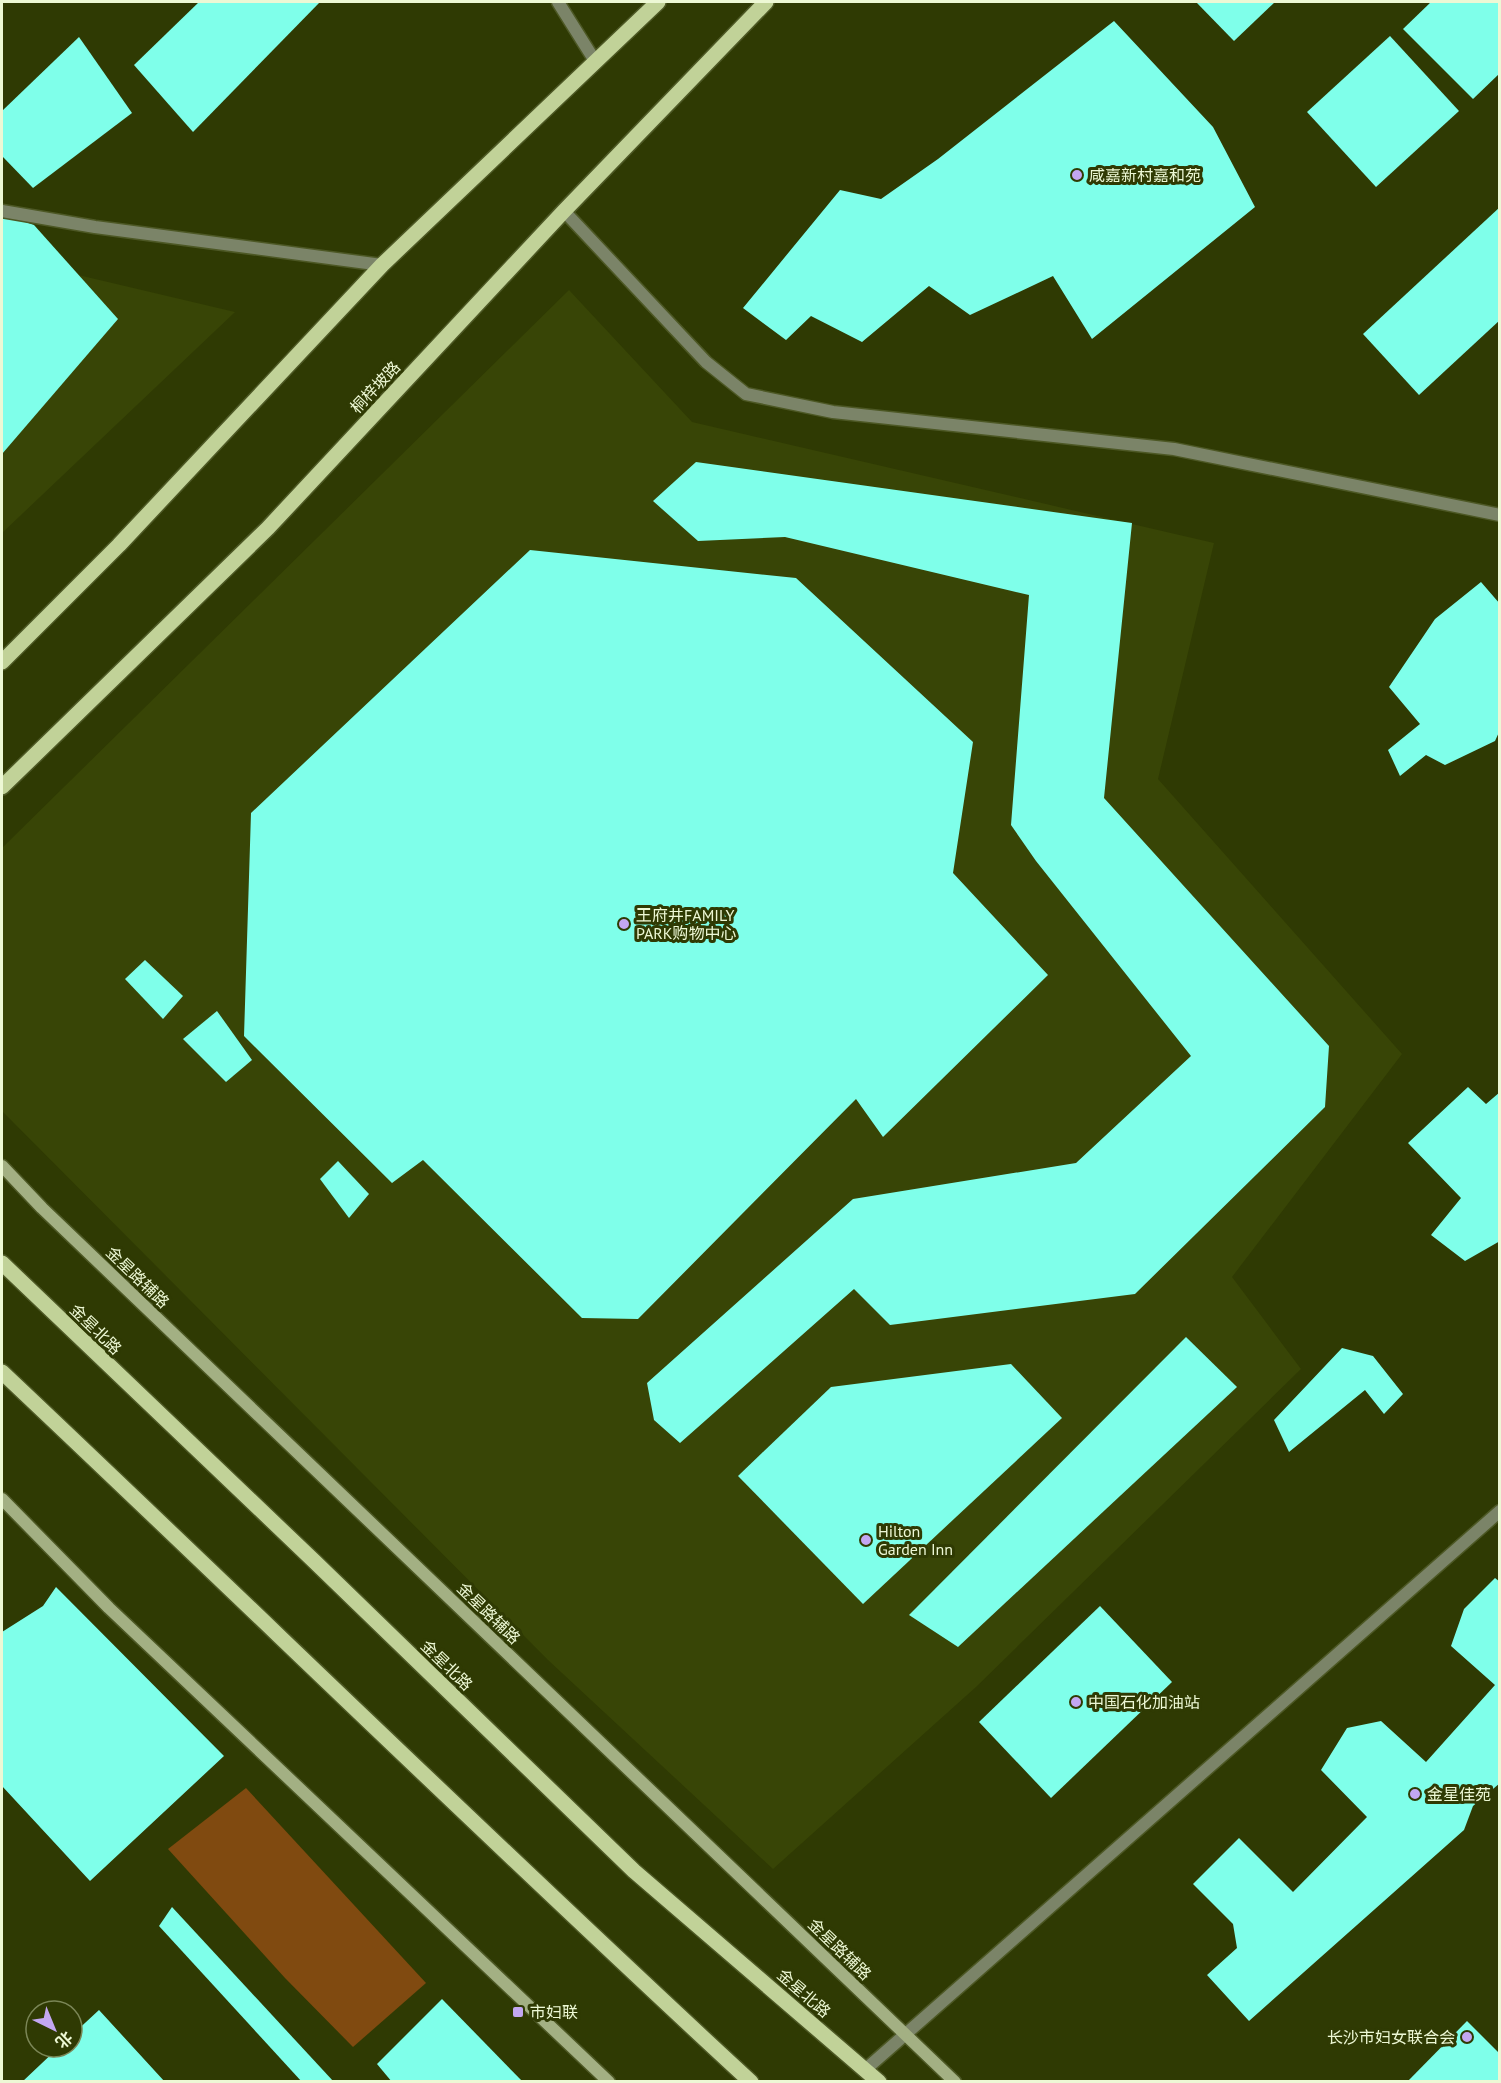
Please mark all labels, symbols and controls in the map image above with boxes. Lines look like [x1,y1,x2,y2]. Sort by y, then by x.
place label: 咸嘉新村嘉和苑 [1089,165,1201,185]
marker: 咸嘉新村嘉和苑 [1070,168,1084,182]
street label: 桐梓坡路 [346,357,404,417]
place label: 王府井FAMILY PARK购物中心 [636,905,737,943]
marker: 王府井FAMILY PARK购物中心 [617,917,631,931]
street label: 金星路辅路 [102,1242,174,1312]
street label: 金星北路 [66,1300,126,1358]
place label: Hilton Garden Inn [878,1521,953,1559]
marker: Hilton Garden Inn [859,1533,873,1547]
street label: 金星路辅路 [453,1578,525,1648]
street label: 金星北路 [417,1636,477,1694]
place label: 中国石化加油站 [1088,1692,1200,1712]
marker: 中国石化加油站 [1069,1695,1083,1709]
place label: 金星佳苑 [1427,1784,1491,1804]
marker: 金星佳苑 [1408,1787,1422,1801]
street label: 金星路辅路 [804,1914,876,1984]
street label: 金星北路 [773,1964,835,2022]
north arrow [24,1999,84,2059]
place label: 市妇联 [530,2002,578,2022]
marker: 市妇联 [511,2005,525,2019]
text: 北 [52,2027,77,2053]
place label: 长沙市妇女联合会 [1327,2027,1455,2047]
marker: 长沙市妇女联合会 [1460,2030,1474,2044]

